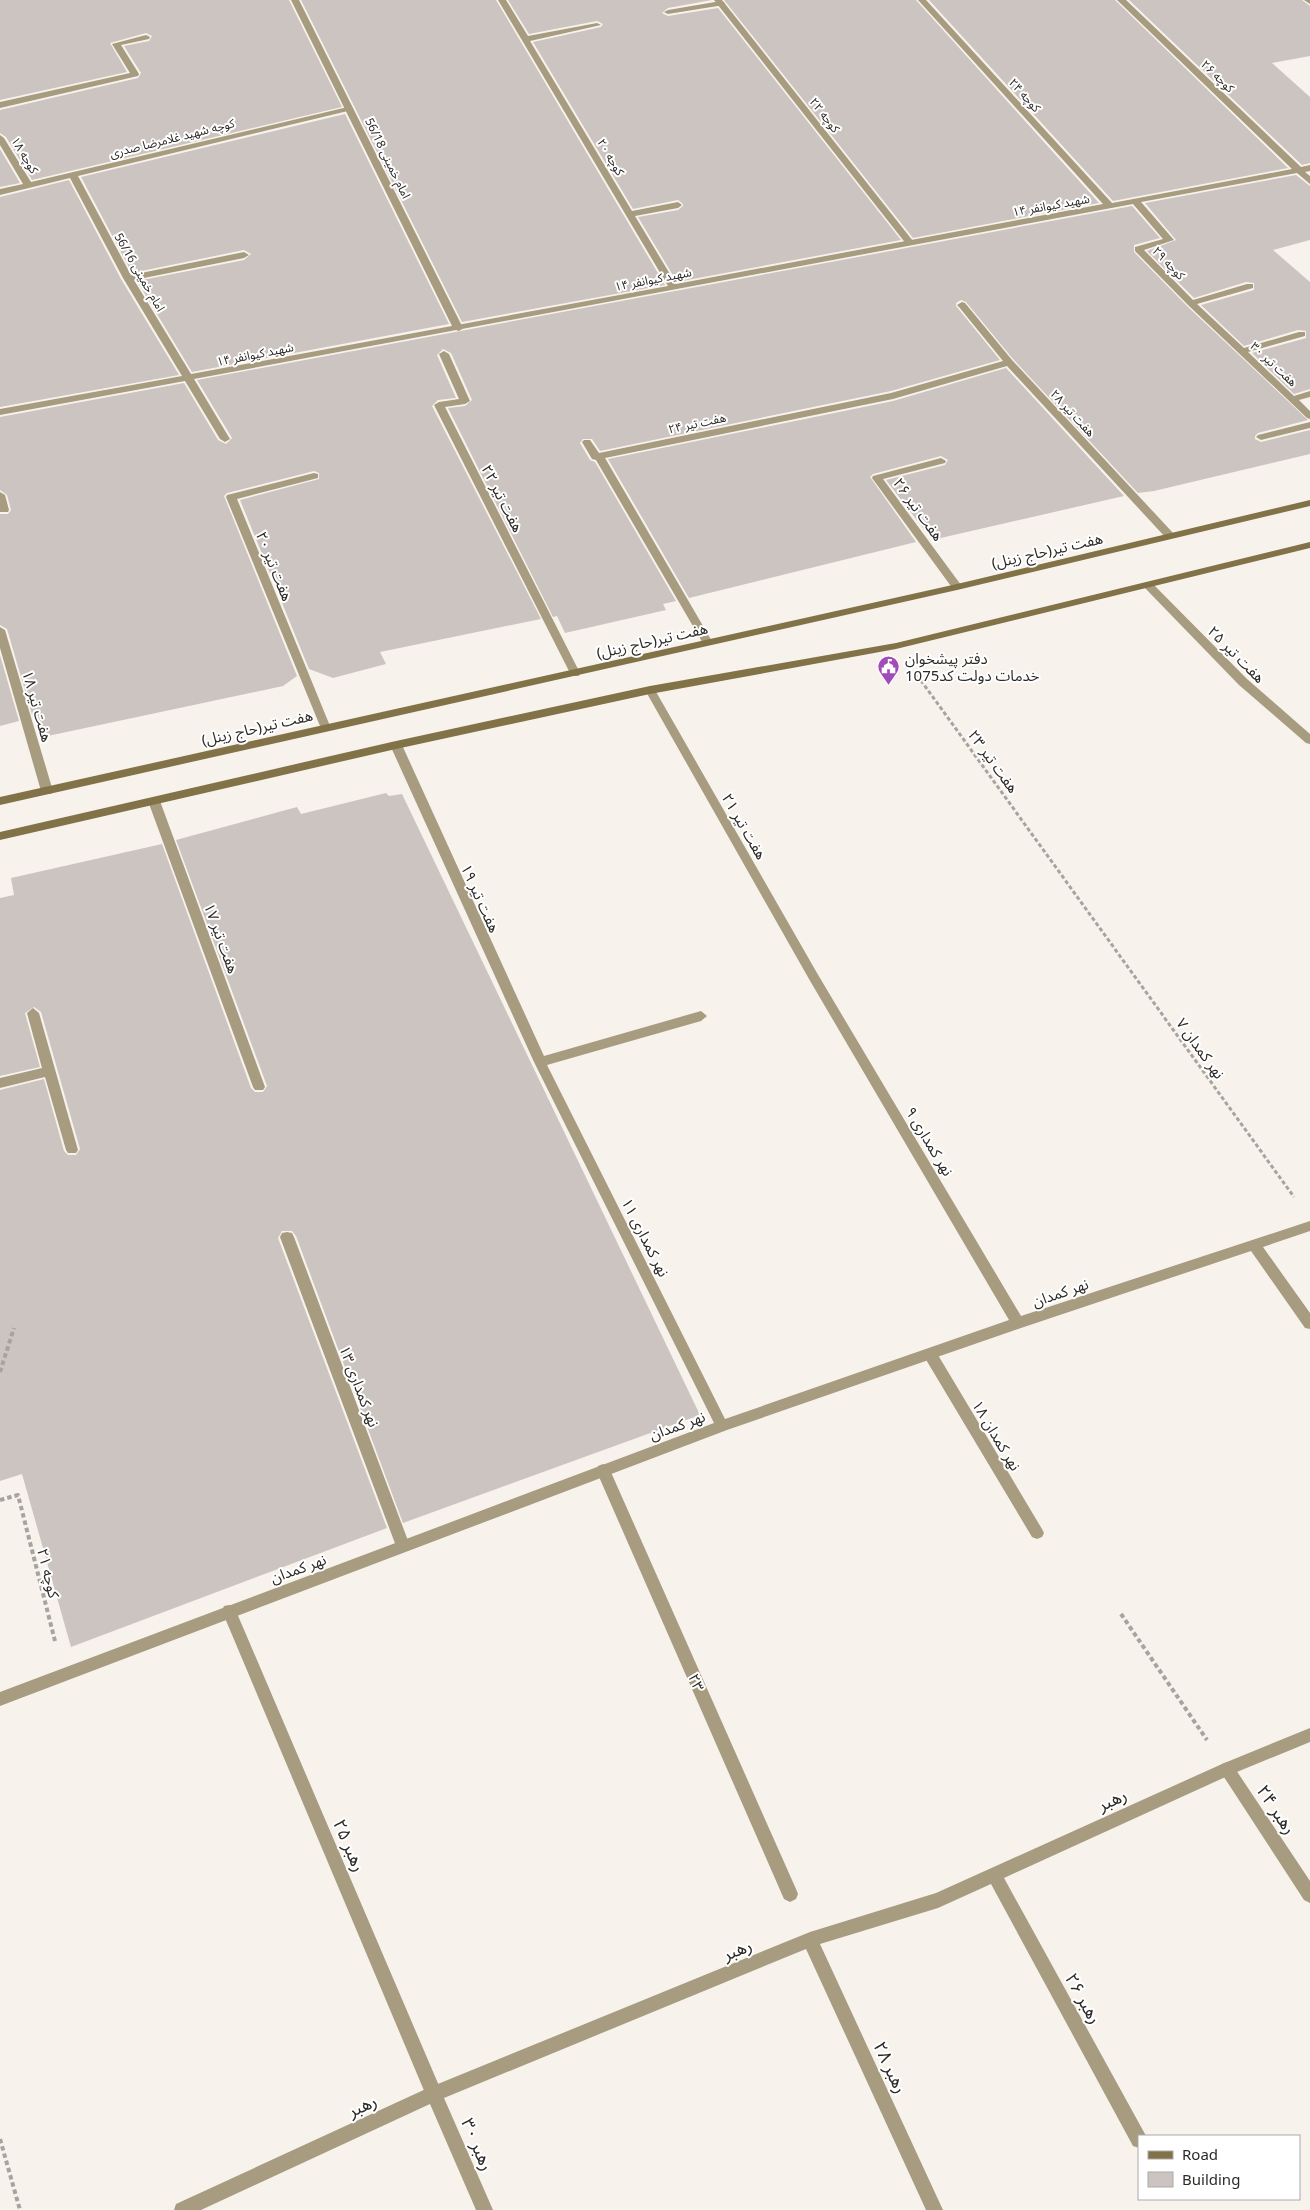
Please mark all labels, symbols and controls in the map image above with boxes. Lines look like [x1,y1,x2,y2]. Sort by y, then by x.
street label: کوچه ۲۶ [1198,56,1239,97]
street label: کوچه ۲۴ [1005,74,1046,116]
street label: کوچه ۲۲ [806,94,845,137]
street label: کوچه شهید غلامرضا صدری [108,114,237,162]
street label: امام خمینی 56/18 [360,115,415,202]
street label: کوچه ۱۸ [7,133,43,178]
street label: کوچه ۲۰ [593,135,629,180]
street label: شهید کیوانفر ۱۴ [1011,190,1091,220]
street label: امام خمینی 56/16 [110,230,169,315]
street label: کوچه ۲۹ [1149,243,1190,284]
street label: شهید کیوانفر ۱۴ [613,263,693,295]
street label: شهید کیوانفر ۱۴ [215,338,295,370]
street label: هفت تیر ۳۰ [1247,338,1301,390]
street label: هفت تیر ۲۸ [1047,386,1099,440]
street label: هفت تیر ۲۴ [666,409,728,437]
street label: هفت تیر ۲۲ [477,461,529,535]
street label: هفت تیر ۲۶ [889,473,949,545]
street label: هفت تیر(حاج زینل) [989,527,1105,575]
street label: هفت تیر ۲۰ [252,528,298,604]
street label: هفت تیر(حاج زینل) [594,617,710,665]
street label: هفت تیر ۲۵ [1204,621,1270,687]
place label: دفتر پیشخوان خدمات دولت کد1075 [905,648,1040,685]
public building icon: دفتر پیشخوان خدمات دولت کد1075 [877,655,901,686]
street label: هفت تیر ۱۸ [18,668,58,744]
street label: هفت تیر(حاج زینل) [199,704,315,752]
street label: هفت تیر ۲۳ [964,725,1024,797]
street label: هفت تیر ۲۱ [718,789,772,863]
street label: هفت تیر ۱۹ [457,860,505,936]
street label: هفت تیر ۱۷ [200,900,244,976]
street label: نهر کمدان ۷ [1172,1014,1230,1082]
street label: نهر کمداری ۹ [902,1103,958,1179]
street label: نهر کمداری ۱۱ [618,1194,674,1280]
street label: نهر کمدان [1029,1273,1091,1311]
street label: نهر کمداری ۱۳ [335,1342,385,1430]
street label: نهر کمدان ۱۸ [968,1396,1026,1474]
street label: نهر کمدان [646,1406,708,1444]
street label: کوچه ۲۱ [32,1546,65,1601]
street label: نهر کمدان [267,1549,329,1587]
street label: ۲۳ [684,1670,710,1694]
street label: رهبر ۲۴ [1252,1780,1302,1838]
street label: رهبر [1093,1782,1130,1816]
street label: رهبر ۲۵ [328,1815,372,1875]
street label: رهبر [718,1932,755,1966]
street label: رهبر ۲۶ [1060,1968,1108,2028]
street label: رهبر ۲۸ [869,2037,913,2097]
street label: رهبر [343,2088,380,2123]
street label: رهبر ۳۰ [456,2114,500,2174]
legend [1138,2135,1300,2200]
text: Road [1182,2144,1218,2164]
text: Building [1182,2169,1240,2189]

